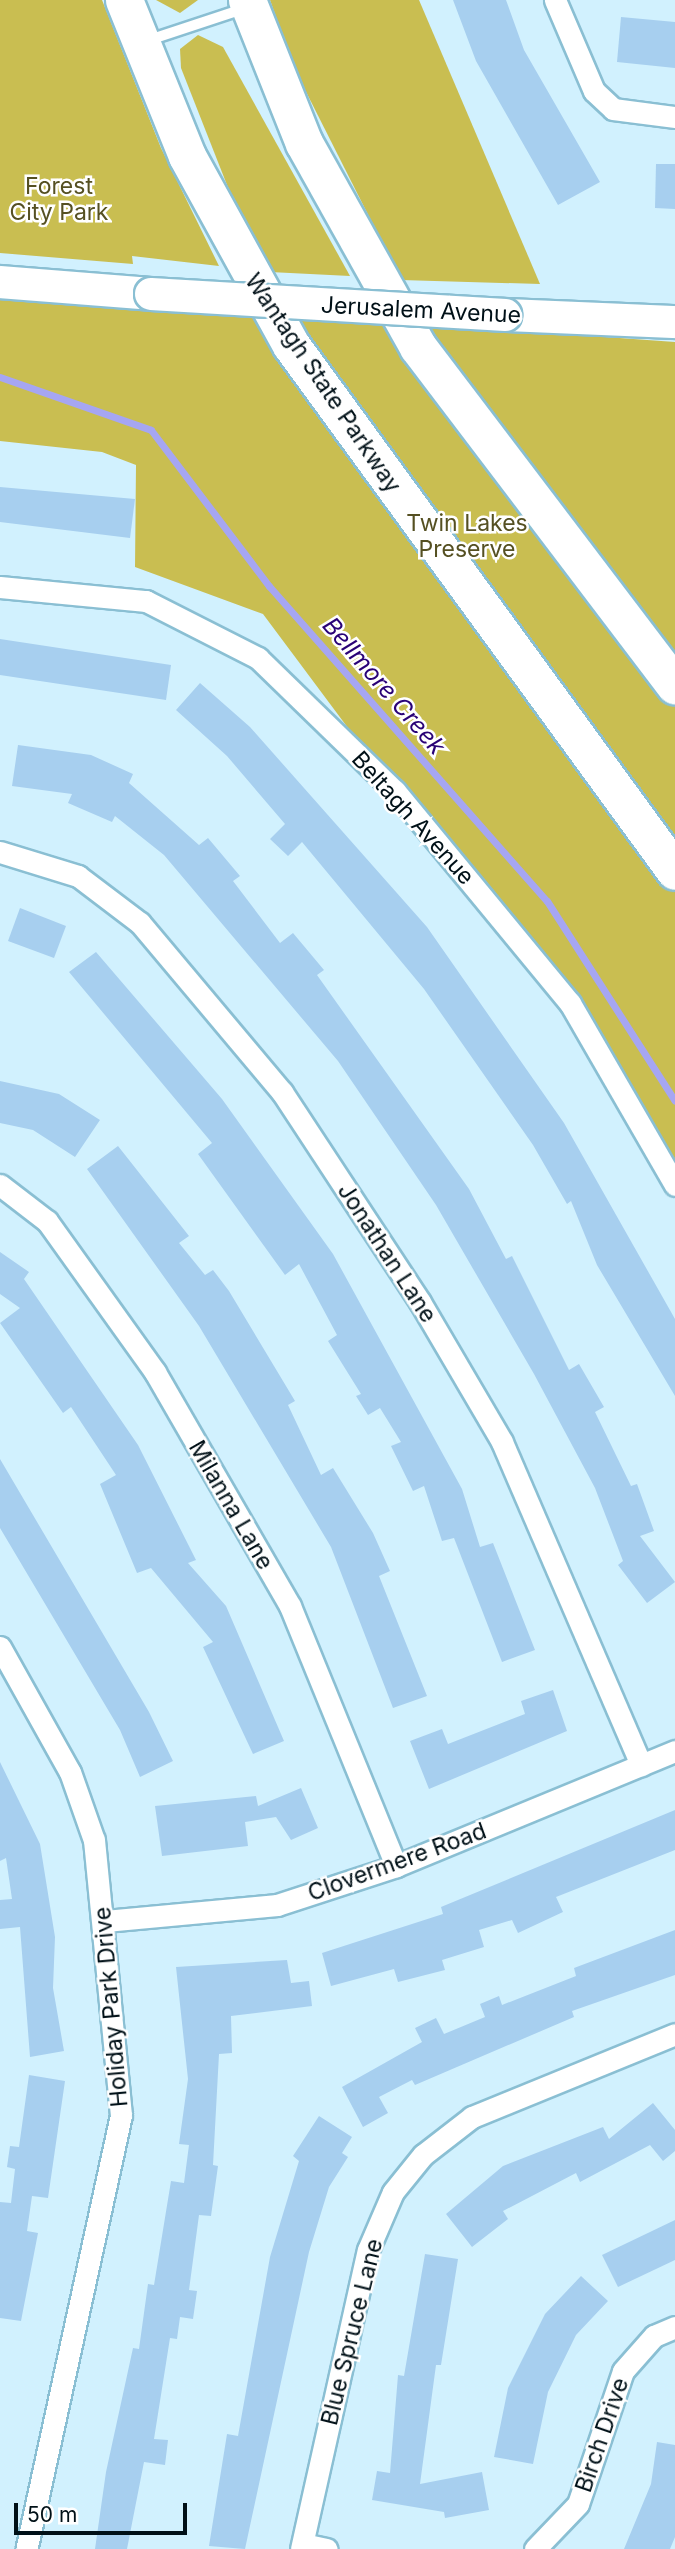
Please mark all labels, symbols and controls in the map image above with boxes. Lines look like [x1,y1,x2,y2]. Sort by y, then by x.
park label: Forest City Park [10,172,108,226]
street label: Wantagh State Parkway [239,268,407,498]
street label: Jerusalem Avenue [320,291,522,329]
park label: Twin Lakes Preserve [406,509,528,563]
water label: Bellmore Creek [316,611,452,761]
street label: Beltagh Avenue [346,746,480,890]
street label: Jonathan Lane [332,1178,442,1328]
street label: Milanna Lane [183,1436,279,1574]
street label: Clovermere Road [304,1817,490,1907]
street label: Holiday Park Drive [88,1906,134,2108]
street label: Blue Spruce Lane [315,2236,389,2428]
street label: Birch Drive [570,2374,634,2496]
scale bar [18,2490,191,2534]
text: 50 m [27,2502,77,2527]

